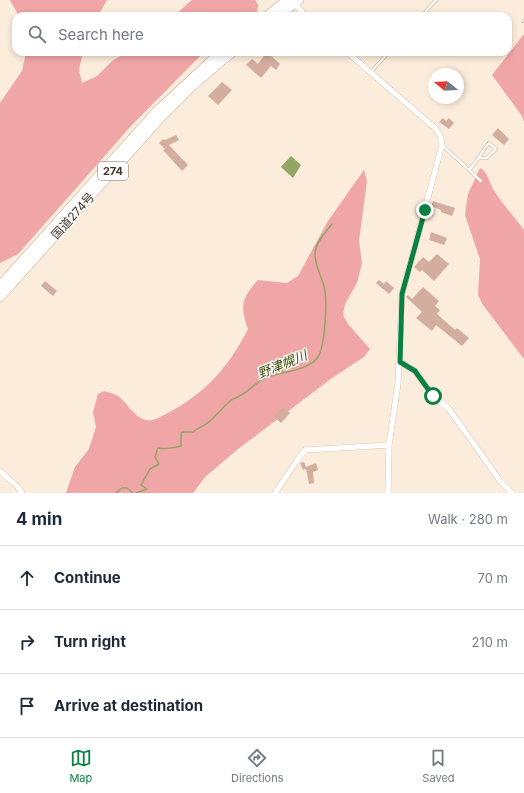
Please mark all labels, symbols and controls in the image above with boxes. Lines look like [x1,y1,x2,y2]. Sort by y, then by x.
search box [12,12,512,56]
icon: search [26,23,48,45]
text: Search here [58,25,144,44]
north arrow [428,68,464,104]
road number: 274 [98,162,128,180]
street label: 国道274号 [48,189,97,242]
route end [416,201,434,219]
water label: 野津幌川 [255,346,311,381]
route start [424,387,442,405]
text: 4 min [16,509,62,529]
text: Walk · 280 m [428,511,508,527]
icon: ahead [16,567,38,589]
text: Continue [54,568,121,587]
text: 70 m [478,570,508,586]
icon: right [16,631,38,653]
text: Turn right [54,632,126,651]
text: 210 m [472,634,508,650]
icon: arrive [16,695,38,717]
text: Arrive at destination [54,696,203,715]
tab: Map [69,747,92,785]
tab: Directions [231,747,284,785]
tab: Saved [422,747,455,785]

